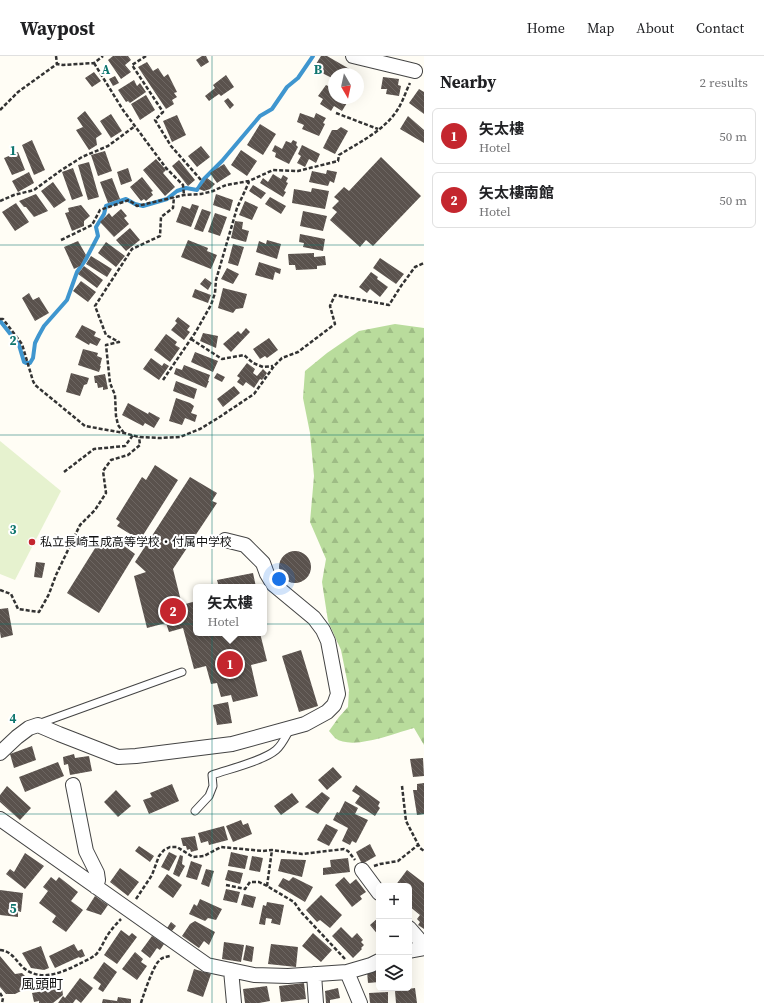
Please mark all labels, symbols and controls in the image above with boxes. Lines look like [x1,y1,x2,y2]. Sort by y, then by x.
text: Waypost [20,15,95,41]
text: Home [527,18,565,38]
text: Map [587,18,614,38]
text: About [636,18,674,38]
text: Contact [696,18,744,38]
text: A [102,61,111,78]
text: B [314,61,323,78]
north arrow [328,68,364,104]
text: Nearby [440,70,496,94]
text: 2 results [700,74,748,91]
text: 矢太樓 [479,118,524,139]
text: 1 [450,128,458,145]
text: 50 m [719,128,747,145]
text: Hotel [479,139,511,156]
text: 1 [9,142,17,159]
text: 矢太樓南館 [479,182,554,203]
text: 2 [450,192,458,209]
text: 50 m [719,192,747,209]
text: Hotel [479,203,511,220]
text: 2 [9,332,17,349]
text: 3 [9,521,17,538]
place label: 私立長崎玉成高等学校・付属中学校 [40,534,232,550]
marker: 私立長崎玉成高等学校・付属中学校 [27,537,37,547]
your location [269,569,289,589]
popup [193,584,267,636]
text: 矢太樓 [207,592,253,613]
pin: 2 [160,596,186,626]
text: Hotel [207,613,239,630]
pin: 1 [217,649,243,679]
text: 4 [9,710,17,727]
map controls [376,883,412,991]
button: + [376,883,412,919]
text: 5 [9,900,17,917]
button: − [376,919,412,955]
button: layers [376,955,412,991]
district label: 風頭町 [21,974,63,994]

